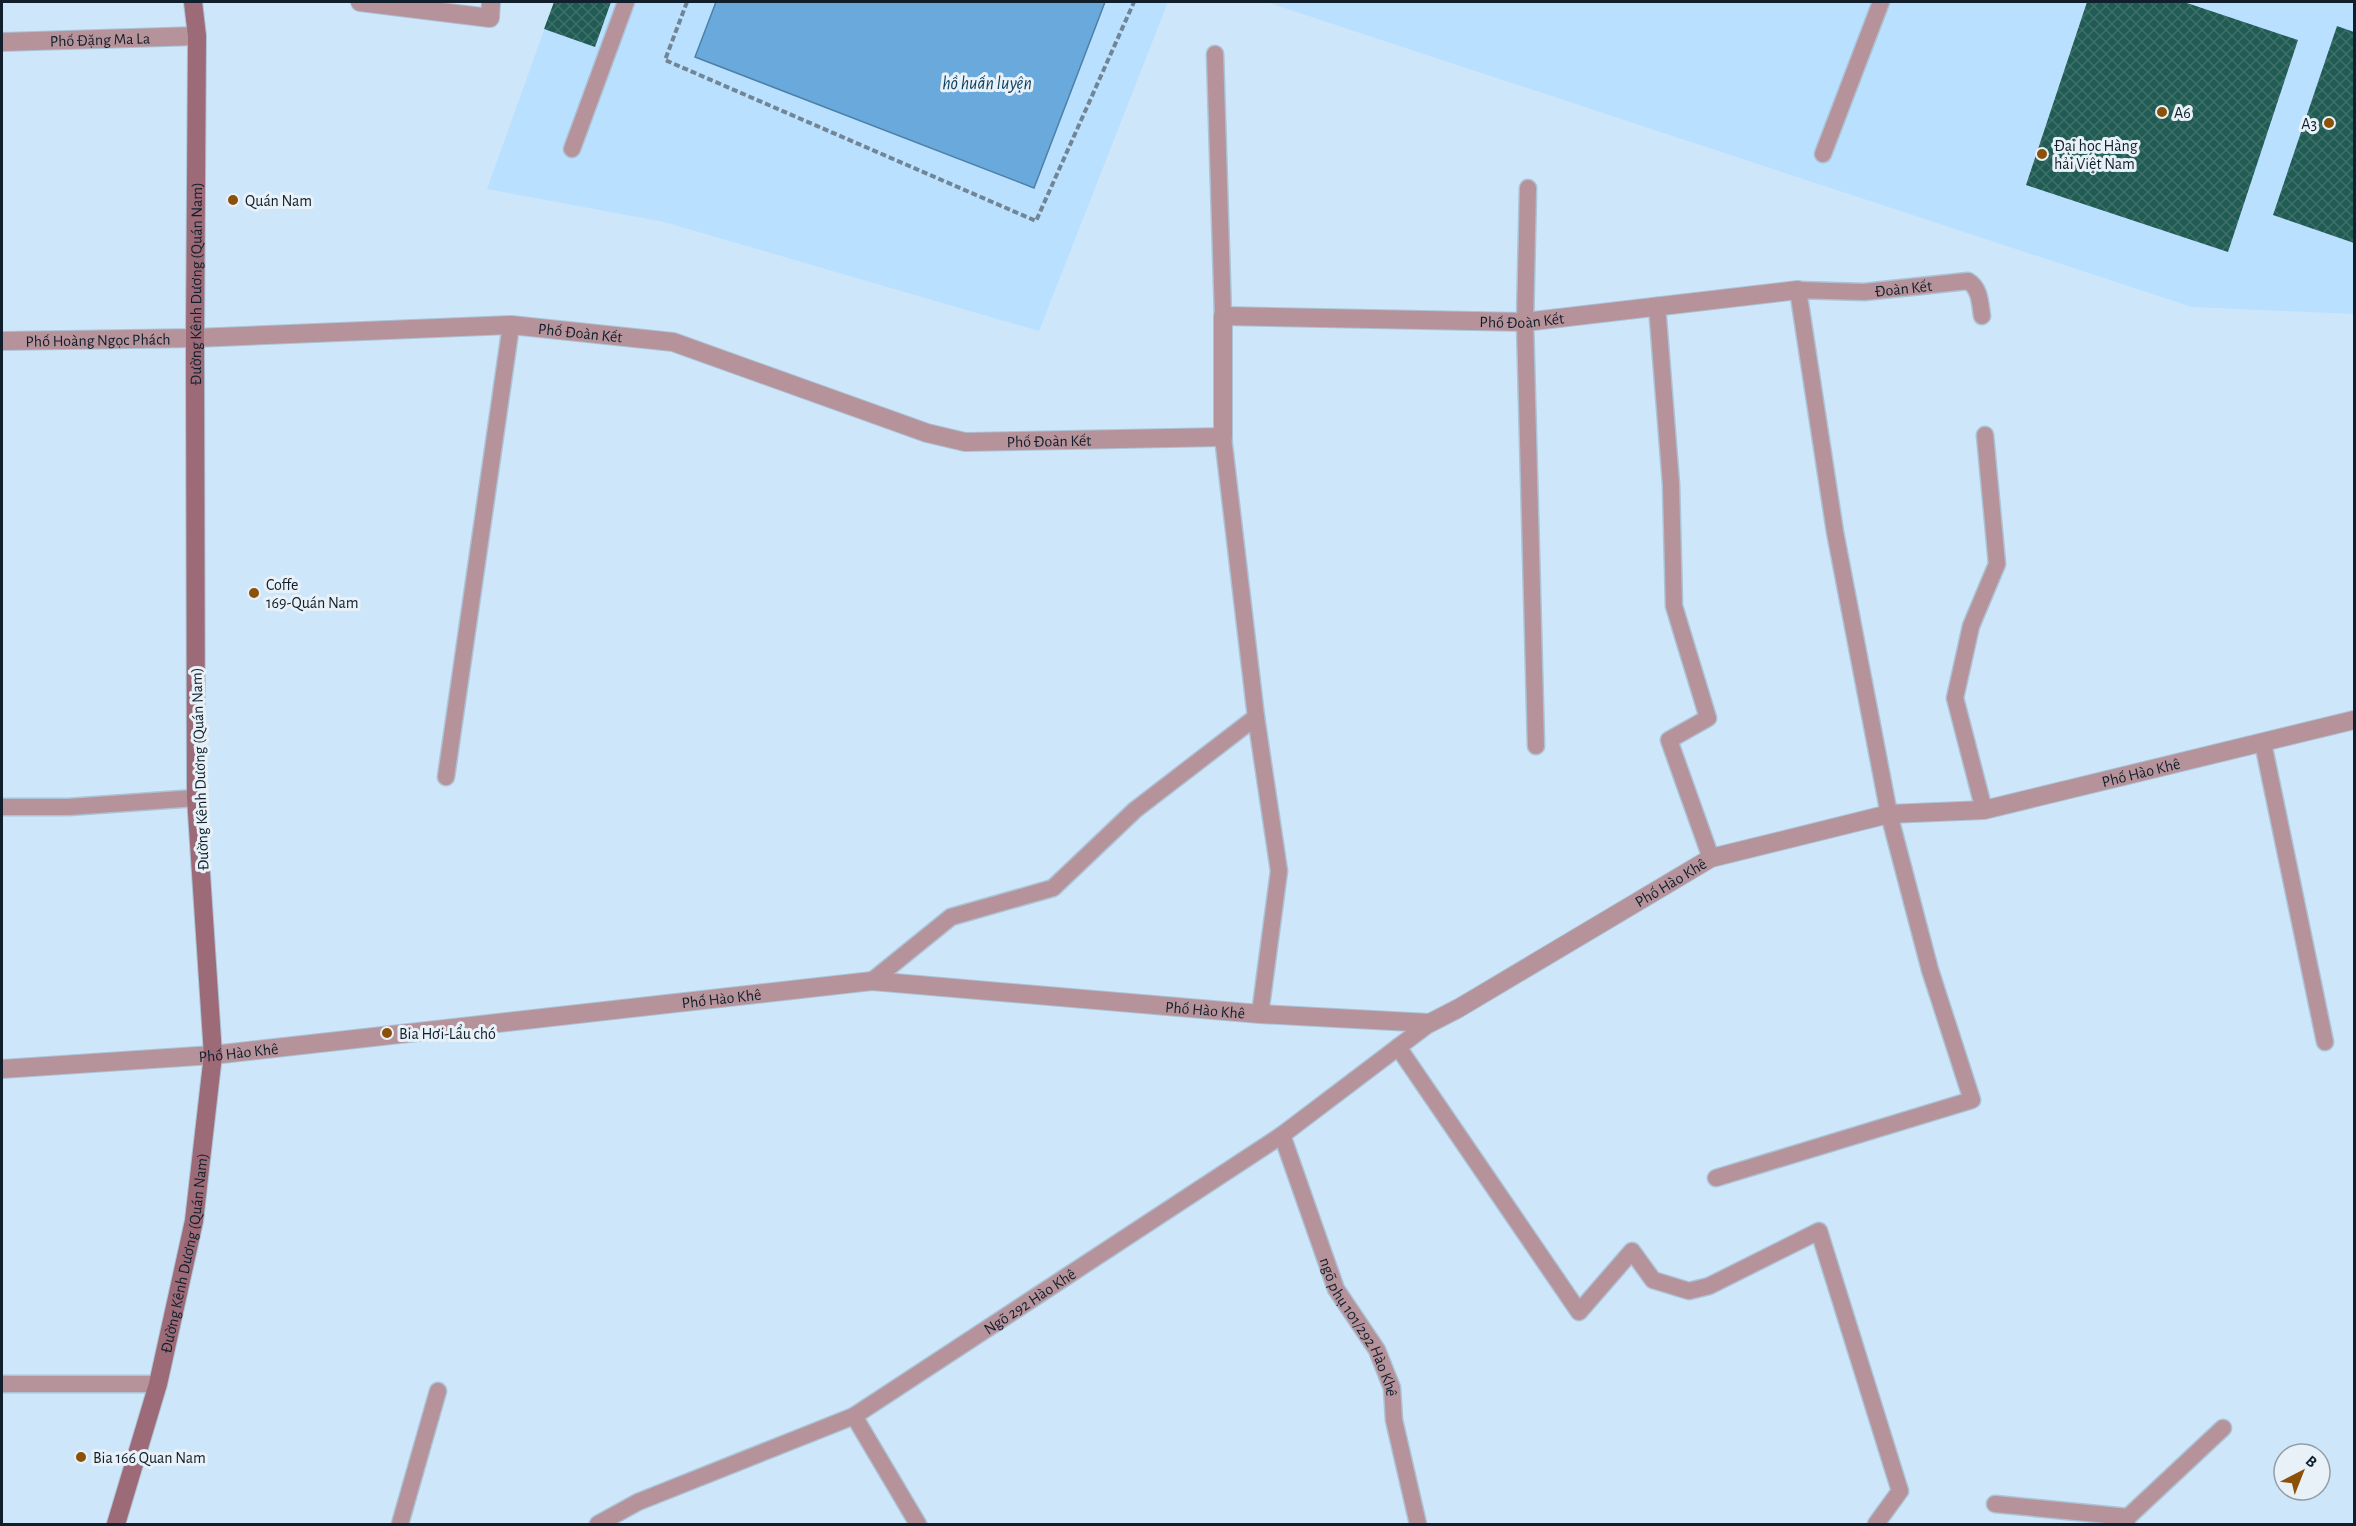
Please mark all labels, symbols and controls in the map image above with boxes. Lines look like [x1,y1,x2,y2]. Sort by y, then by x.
street label: Phố Đặng Ma La [50,30,150,50]
water label: hồ huấn luyện [942,74,1032,93]
marker: A6 [2155,105,2169,119]
place label: A6 [2174,105,2191,121]
place label: A3 [2301,116,2317,132]
marker: A3 [2322,116,2336,130]
place label: Đại học Hàng hải Việt Nam [2054,138,2138,172]
marker: Đại học Hàng hải Việt Nam [2035,147,2049,161]
street label: Đường Kênh Dương (Quán Nam) [188,182,206,385]
marker: Quán Nam [226,193,240,207]
place label: Quán Nam [245,193,312,210]
street label: Đoàn Kết [1874,278,1933,300]
street label: Phố Đoàn Kết [1479,310,1565,331]
street label: Phố Đoàn Kết [537,321,623,346]
street label: Phố Hoàng Ngọc Phách [25,331,171,350]
street label: Phố Đoàn Kết [1006,433,1091,450]
place label: Coffe 169-Quán Nam [266,577,359,612]
marker: Coffe 169-Quán Nam [247,586,261,600]
street label: Đường Kênh Dương (Quán Nam) [188,667,213,871]
street label: Phố Hào Khê [2100,756,2182,790]
street label: Phố Hào Khê [1632,856,1710,910]
street label: Phố Hào Khê [681,986,762,1011]
street label: Phố Hào Khê [1164,999,1246,1022]
place label: Bia Hơi-Lẩu chó [399,1024,496,1042]
marker: Bia Hơi-Lẩu chó [380,1026,394,1040]
street label: Phố Hào Khê [198,1041,279,1065]
street label: Đường Kênh Dương (Quán Nam) [158,1152,211,1355]
street label: ngõ phụ 101/292 Hào Khê [1317,1256,1400,1397]
street label: Ngõ 292 Hào Khê [981,1266,1079,1338]
north arrow [2272,1442,2332,1502]
marker: Bia 166 Quan Nam [74,1450,88,1464]
place label: Bia 166 Quan Nam [93,1450,206,1467]
text: B [2303,1453,2320,1471]

